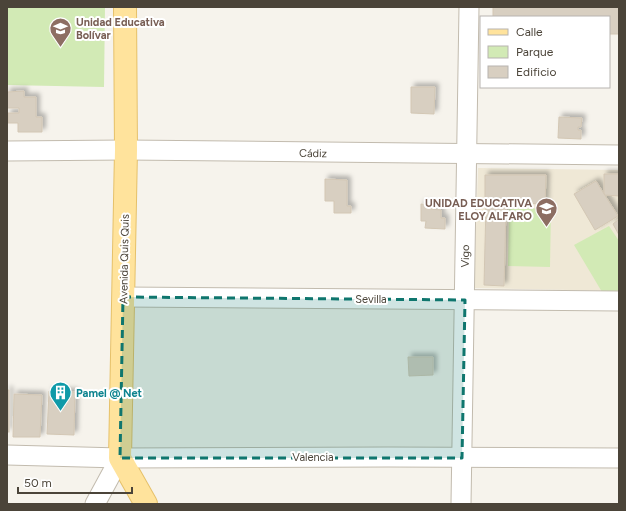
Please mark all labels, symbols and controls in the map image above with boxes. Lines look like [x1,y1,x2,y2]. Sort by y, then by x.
school or university icon: Unidad Educativa Bolívar [47,15,73,48]
place label: Unidad Educativa Bolívar [76,16,165,42]
legend [480,16,610,88]
text: Calle [516,25,543,39]
text: Parque [516,45,554,59]
text: Edificio [516,65,556,79]
street label: Cádiz [299,147,327,160]
school or university icon: UNIDAD EDUCATIVA ELOY ALFARO [534,196,560,229]
place label: UNIDAD EDUCATIVA ELOY ALFARO [425,197,532,223]
street label: Avenida Quis Quis [117,214,132,304]
street label: Vigo [459,244,472,268]
street label: Sevilla [355,293,387,306]
building icon: Pamel @ Net [48,380,74,413]
place label: Pamel @ Net [76,387,143,400]
street label: Valencia [292,451,334,464]
scale bar [18,469,132,495]
text: 50 m [24,476,52,490]

